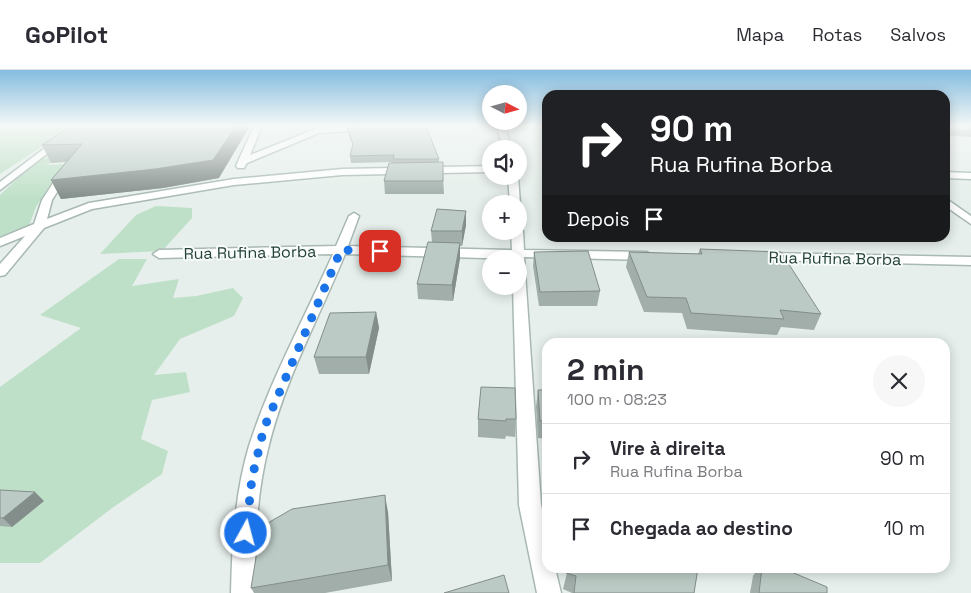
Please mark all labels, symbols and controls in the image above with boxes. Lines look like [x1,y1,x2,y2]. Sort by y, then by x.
text: GoPilot [25,19,108,50]
text: Mapa [736,23,784,46]
text: Rotas [812,23,862,46]
text: Salvos [890,23,946,46]
north arrow [482,85,528,130]
map controls [482,85,527,295]
text: 90 m [650,107,733,151]
icon: right [567,110,632,175]
button: sound [482,140,527,185]
text: Rua Rufina Borba [650,150,833,178]
button: + [482,195,527,240]
icon: arrive [640,205,668,233]
text: Depois [567,207,630,232]
pin [359,230,401,272]
icon: arrive [366,237,394,265]
street label: Rua Rufina Borba [183,241,317,264]
street label: Rua Rufina Borba [768,247,902,270]
button: − [482,250,527,295]
text: 2 min [567,350,645,389]
button: close [873,355,925,407]
text: 100 m · 08:23 [567,389,667,410]
text: Vire à direita [610,436,726,461]
icon: right [567,445,595,473]
text: 90 m [880,446,925,471]
text: Rua Rufina Borba [610,461,743,482]
position arrow [219,506,271,558]
icon: arrive [567,515,595,543]
text: Chegada ao destino [610,516,793,541]
text: 10 m [884,516,925,541]

